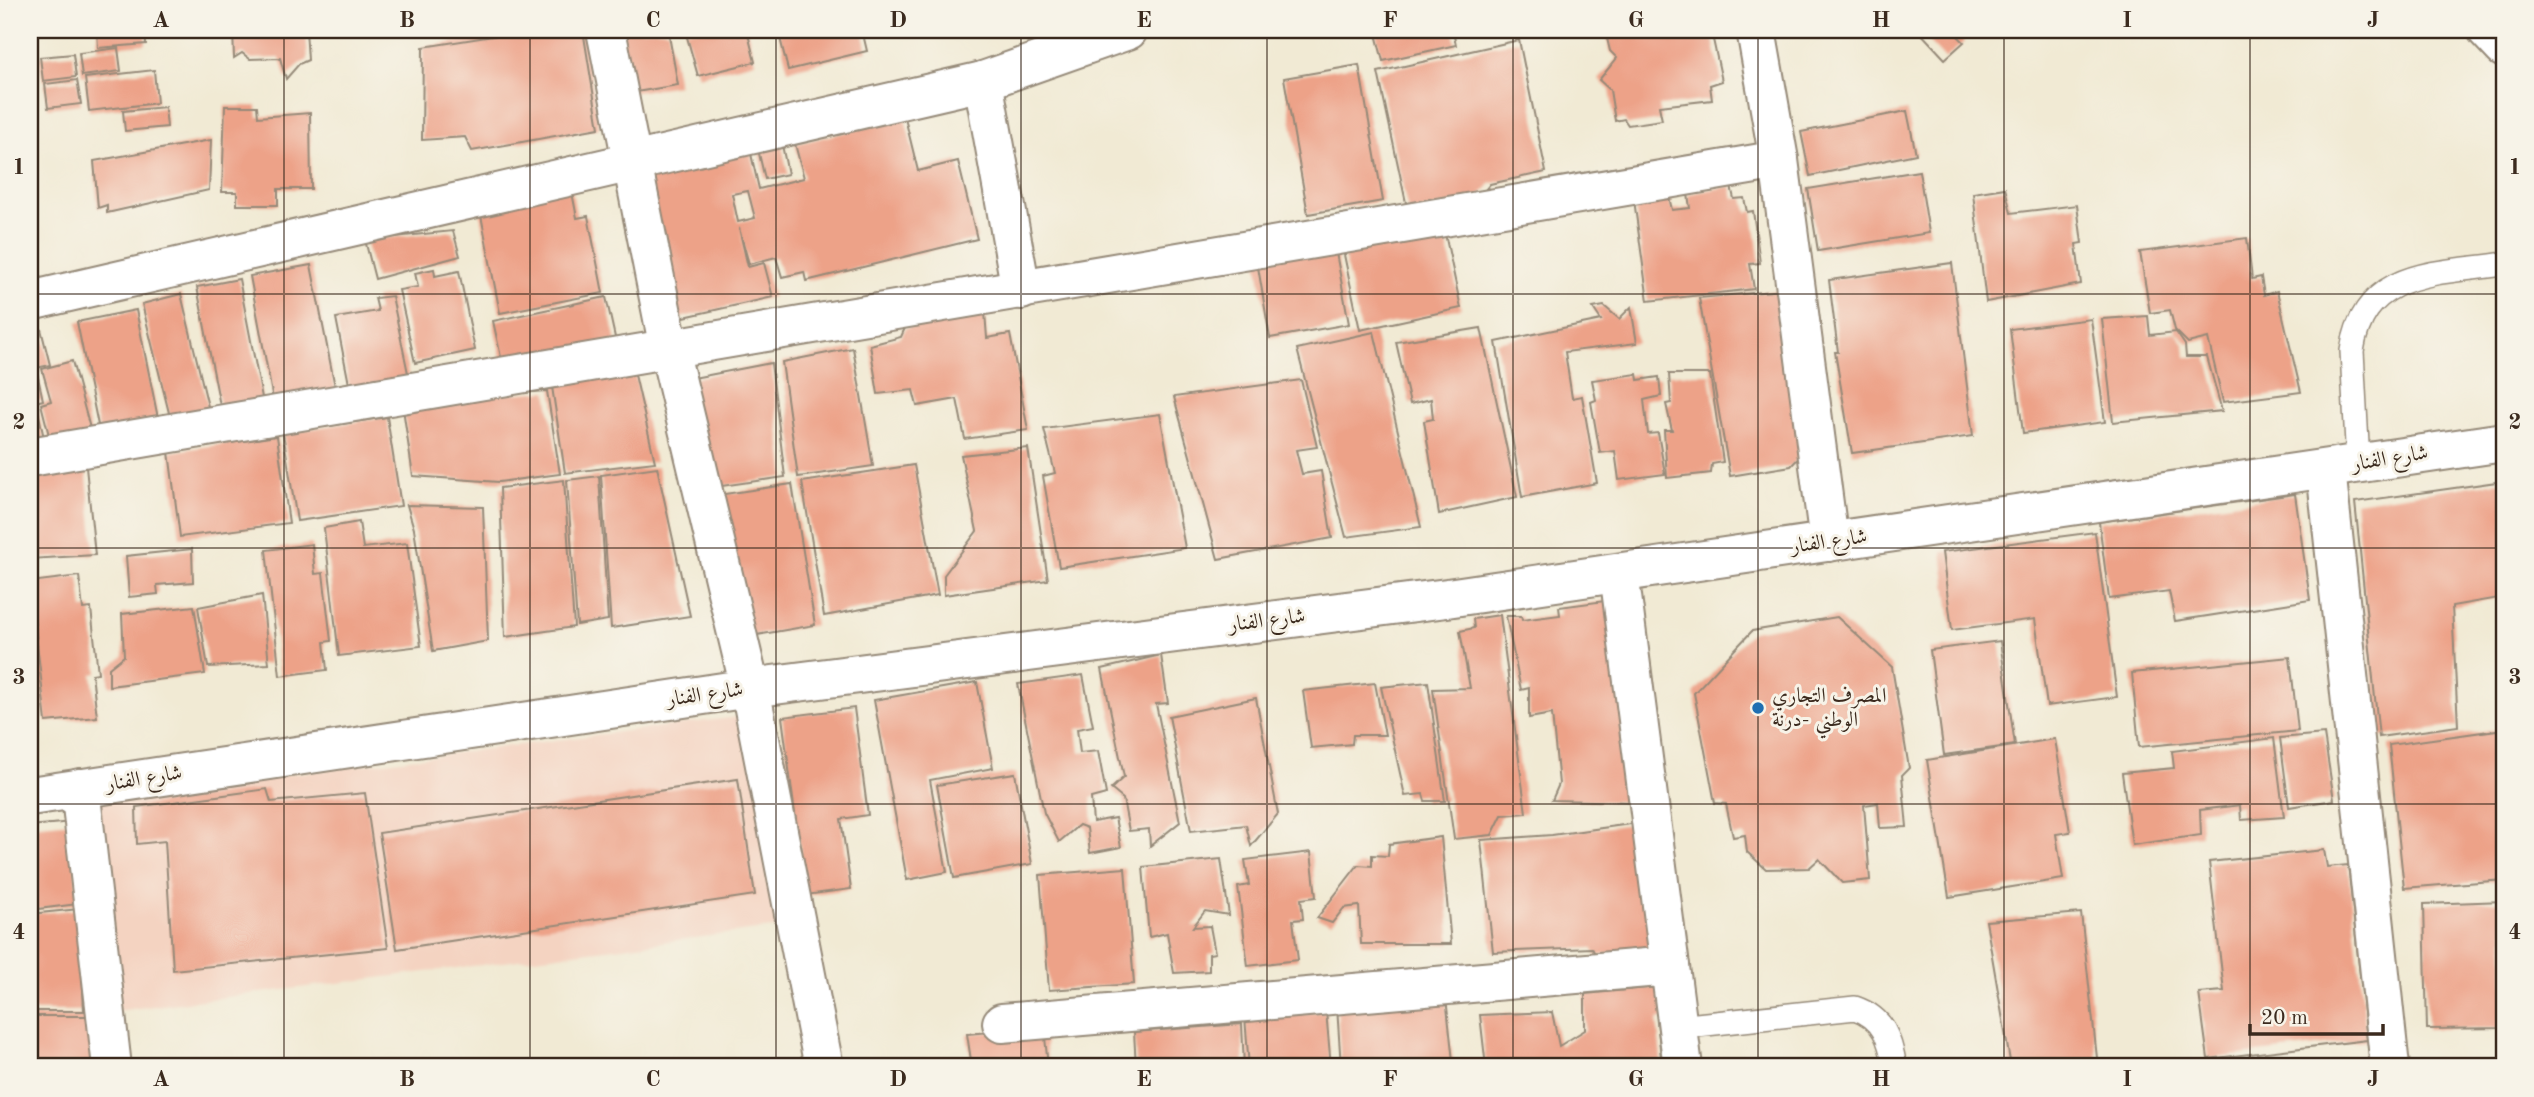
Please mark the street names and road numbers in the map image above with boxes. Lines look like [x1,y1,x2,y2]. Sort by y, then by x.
street label: شارع الفنار [2348,443,2431,482]
street label: شارع الفنار [1788,526,1869,564]
street label: شارع الفنار [1226,606,1307,642]
street label: شارع الفنار [664,679,745,717]
street label: شارع الفنار [102,763,185,802]

